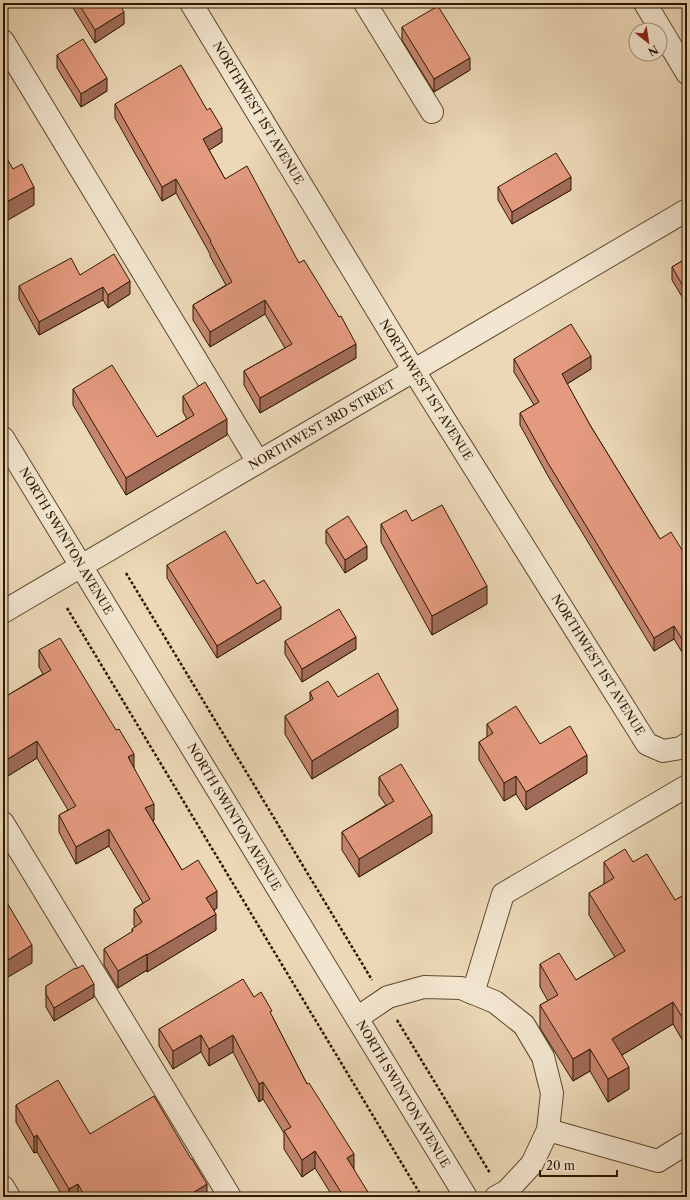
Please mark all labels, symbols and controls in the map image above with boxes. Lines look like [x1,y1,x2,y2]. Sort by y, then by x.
north arrow [628,22,668,62]
street label: NORTHWEST 1ST AVENUE [210,39,307,187]
text: N [645,42,661,59]
street label: NORTHWEST 1ST AVENUE [377,316,476,463]
street label: NORTHWEST 3RD STREET [246,376,398,473]
street label: NORTH SWINTON AVENUE [16,464,116,617]
street label: NORTHWEST 1ST AVENUE [549,591,648,738]
street label: NORTH SWINTON AVENUE [184,740,284,893]
street label: NORTH SWINTON AVENUE [353,1017,453,1170]
scale bar [540,1152,617,1178]
text: 20 m [546,1158,575,1173]

